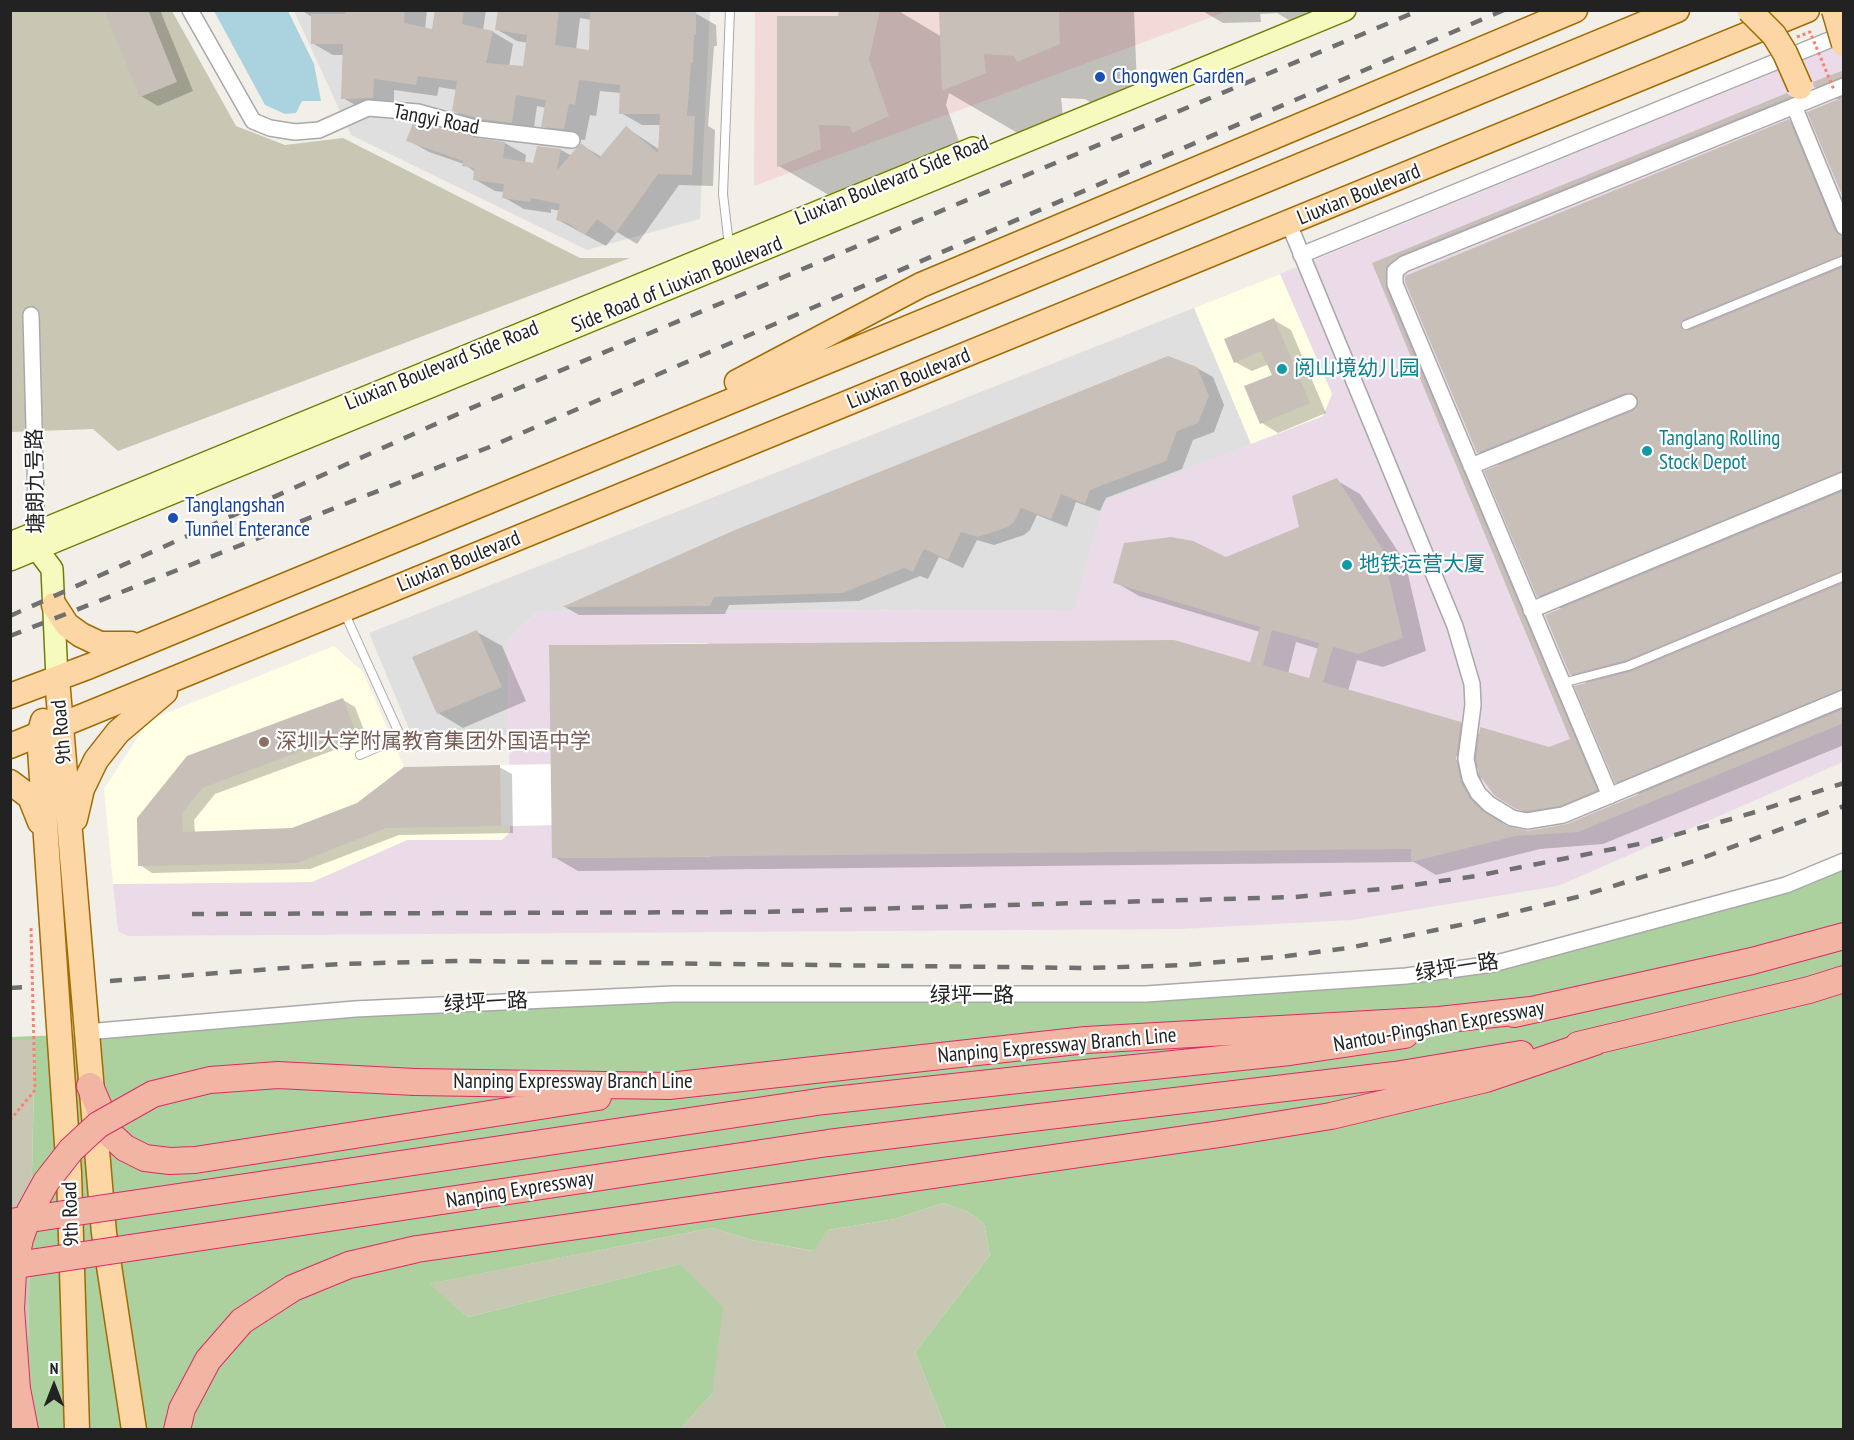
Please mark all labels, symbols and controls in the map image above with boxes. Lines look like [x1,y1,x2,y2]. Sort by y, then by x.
place label: Chongwen Garden [1112,64,1244,90]
marker: Chongwen Garden [1093,70,1107,84]
street label: Tangyi Road [391,99,481,141]
street label: Liuxian Boulevard Side Road [792,131,992,231]
street label: Liuxian Boulevard [1294,159,1424,231]
street label: Side Road of Liuxian Boulevard [568,231,786,339]
street label: Liuxian Boulevard Side Road [342,316,542,416]
street label: Liuxian Boulevard [844,343,974,415]
place label: 阅山境幼儿园 [1294,356,1420,382]
marker: 阅山境幼儿园 [1275,362,1289,376]
place label: Tanglang Rolling Stock Depot [1659,426,1780,476]
street label: 塘朗九号路 [22,428,50,534]
marker: Tanglang Rolling Stock Depot [1640,444,1654,458]
place label: Tanglangshan Tunnel Enterance [185,493,310,543]
marker: Tanglangshan Tunnel Enterance [166,511,180,525]
street label: Liuxian Boulevard [394,526,524,598]
place label: 地铁运营大厦 [1359,552,1485,578]
marker: 地铁运营大厦 [1340,558,1354,572]
street label: 9th Road [47,699,77,765]
place label: 深圳大学附属教育集团外国语中学 [276,729,591,755]
marker: 深圳大学附属教育集团外国语中学 [257,735,271,749]
street label: 绿坪一路 [1414,949,1500,987]
street label: 绿坪一路 [930,983,1014,1009]
street label: 绿坪一路 [443,988,529,1018]
street label: Nantou-Pingshan Expressway [1332,996,1546,1058]
street label: Nanping Expressway Branch Line [937,1023,1177,1069]
street label: Nanping Expressway Branch Line [453,1069,693,1095]
street label: Nanping Expressway [444,1166,596,1214]
street label: 9th Road [57,1181,85,1247]
north arrow [24,1356,84,1416]
text: N [50,1358,58,1378]

